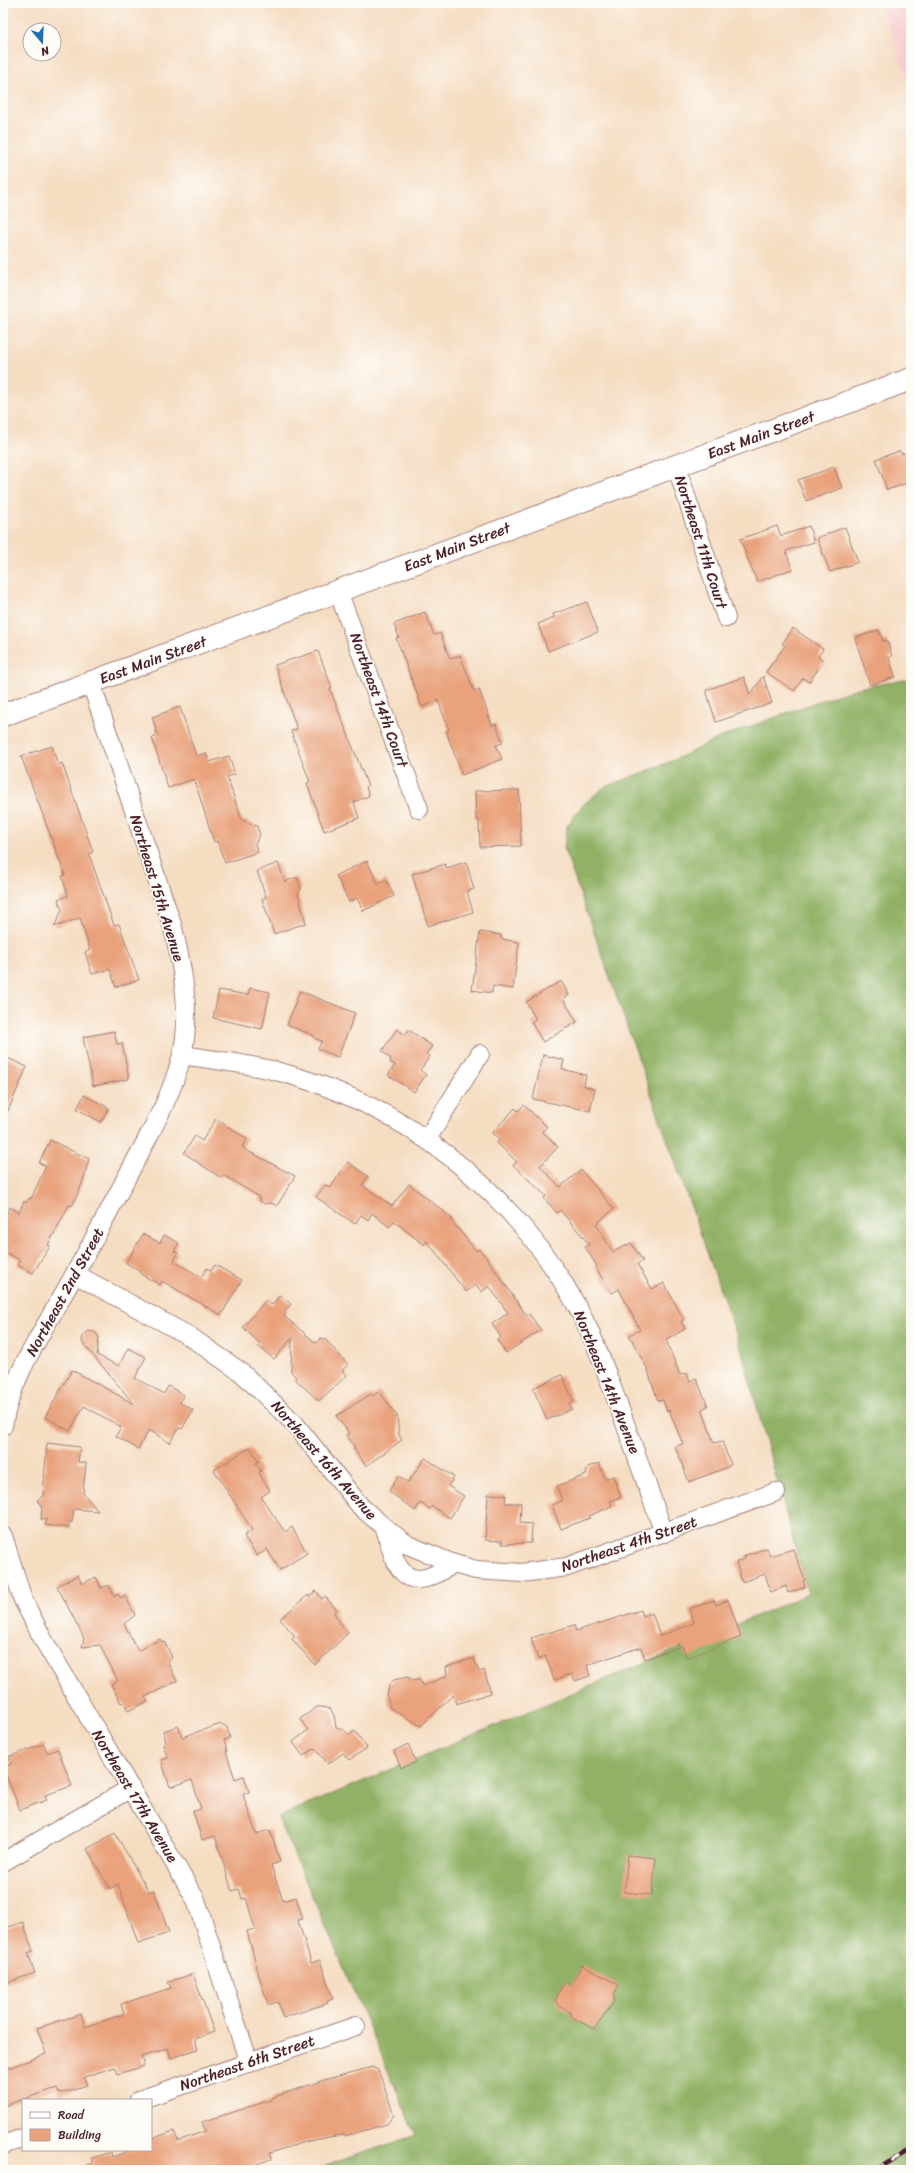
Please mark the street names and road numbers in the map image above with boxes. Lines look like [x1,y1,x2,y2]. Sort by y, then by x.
street label: East Main Street [704,403,819,467]
street label: Northeast 11th Court [667,472,735,613]
street label: East Main Street [400,514,515,579]
street label: East Main Street [96,628,211,692]
street label: Northeast 14th Court [342,629,416,772]
street label: Northeast 15th Avenue [122,811,192,965]
street label: Northeast 2nd Street [19,1222,111,1361]
street label: Northeast 14th Avenue [566,1306,648,1458]
street label: Northeast 16th Avenue [264,1394,384,1526]
street label: Northeast 4th Street [557,1508,701,1579]
street label: Northeast 17th Avenue [85,1724,185,1868]
street label: Northeast 6th Street [176,2028,319,2098]

